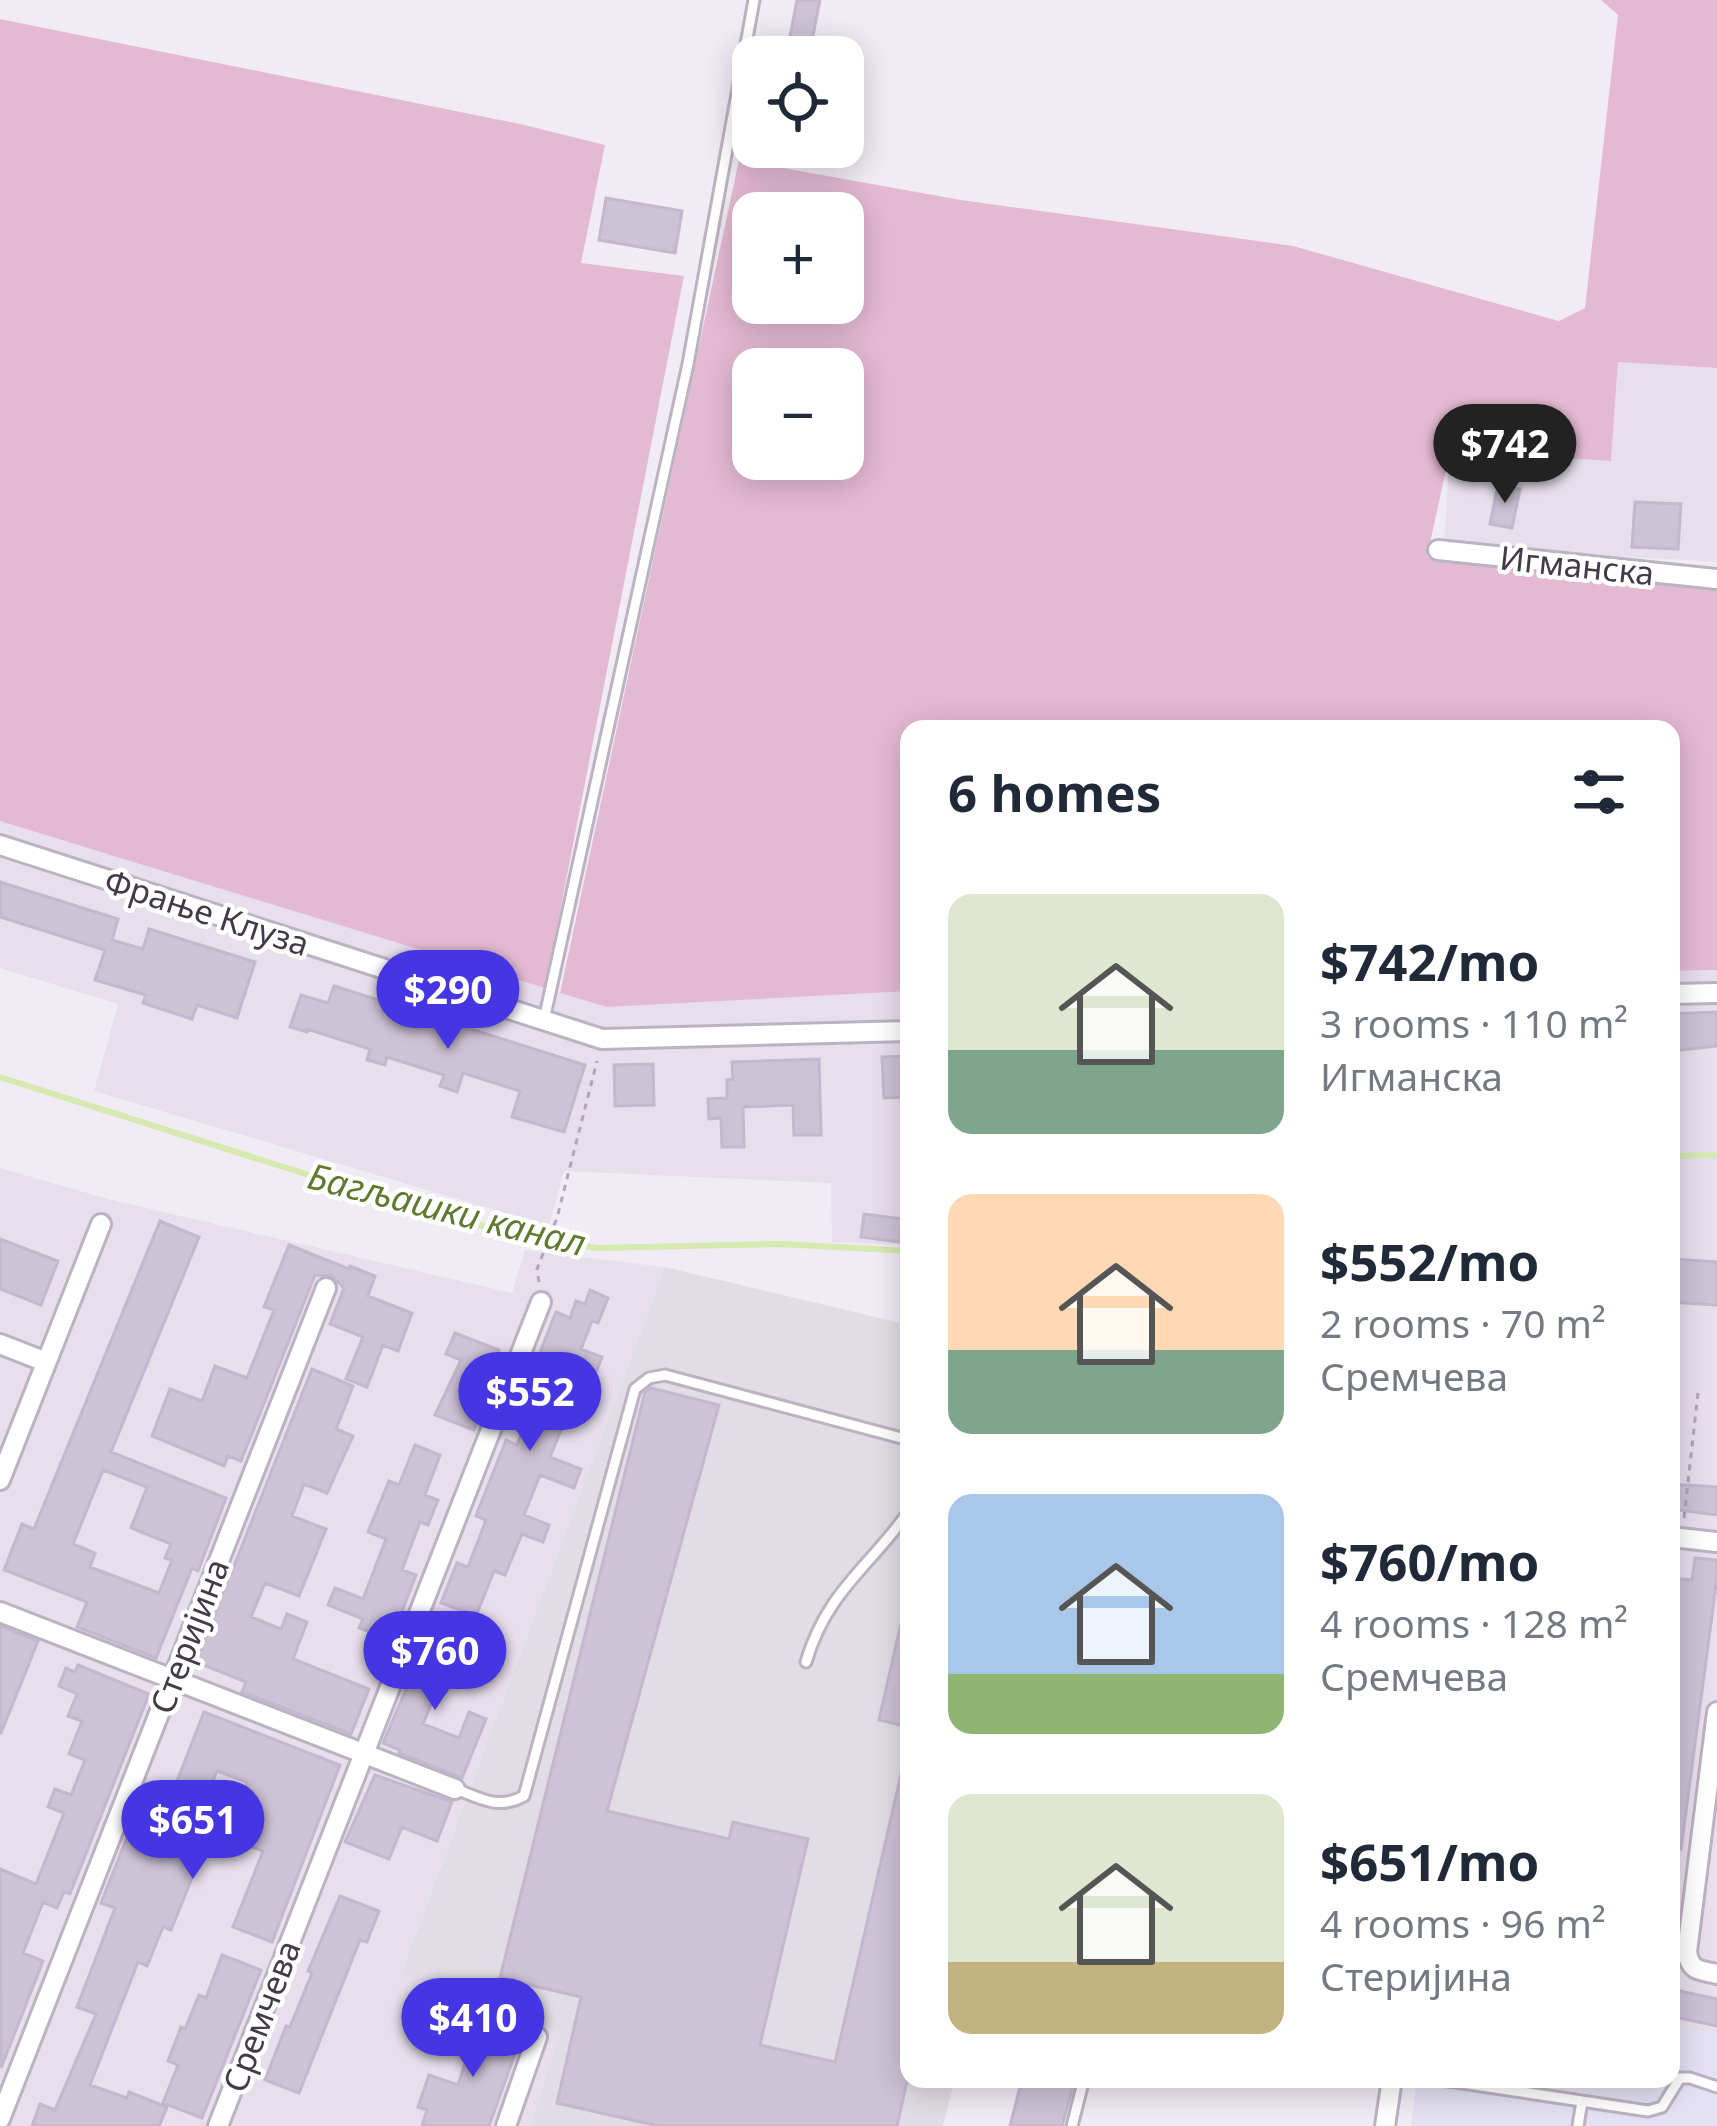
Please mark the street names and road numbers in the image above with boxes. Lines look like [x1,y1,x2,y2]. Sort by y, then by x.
street label: Игманска [1498,535,1656,595]
street label: Фрање Клуза [99,858,315,966]
street label: Стеријина [139,1552,239,1720]
street label: Сремчева [211,1934,311,2098]

